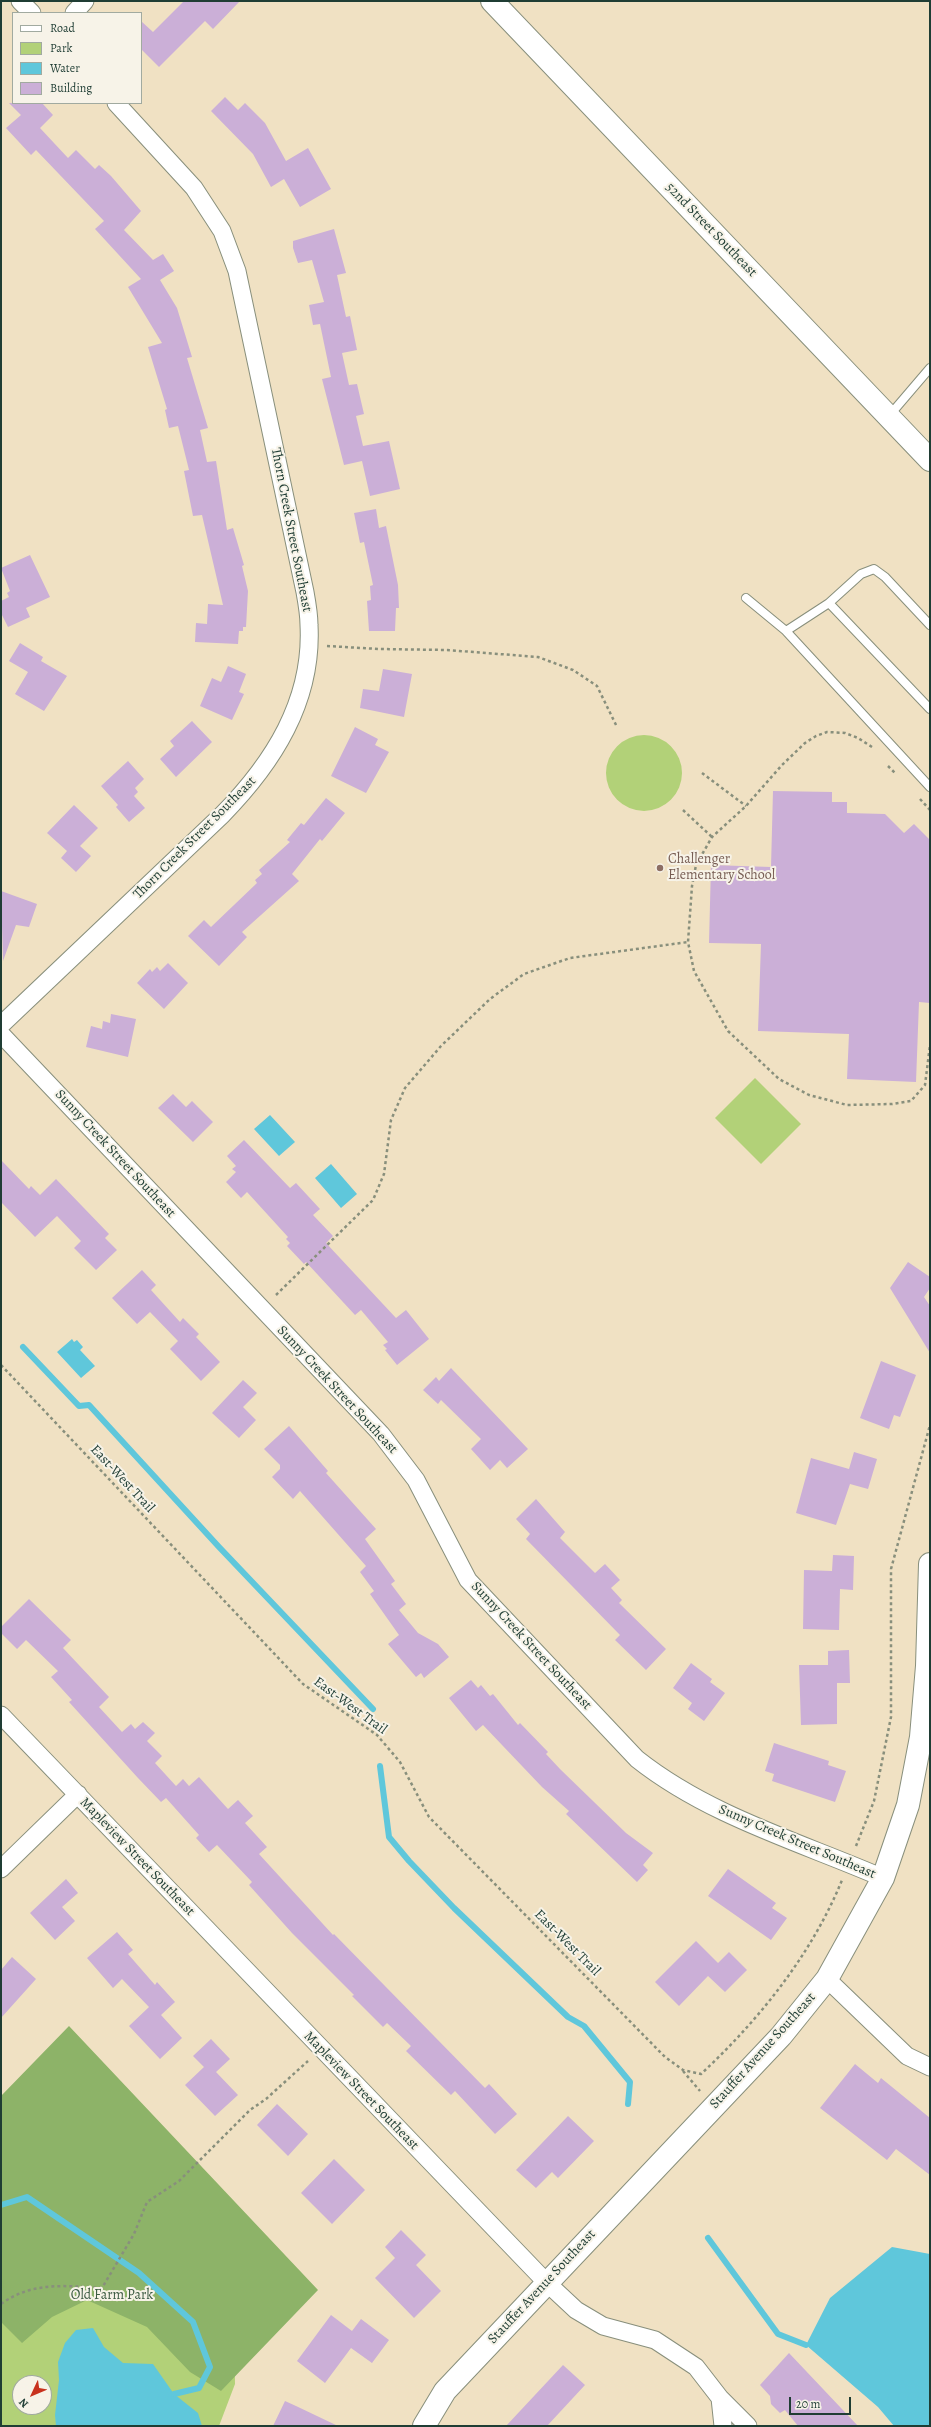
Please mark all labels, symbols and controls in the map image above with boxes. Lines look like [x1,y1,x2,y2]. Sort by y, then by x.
legend [12,12,142,104]
text: Road [50,20,75,36]
text: Park [50,40,73,56]
text: Water [50,60,80,76]
text: Building [50,80,92,96]
street label: 52nd Street Southeast [662,179,760,281]
street label: Thorn Creek Street Southeast [267,447,315,613]
street label: Thorn Creek Street Southeast [130,773,260,903]
place label: Challenger Elementary School [668,852,775,884]
marker: Challenger Elementary School [655,863,665,873]
street label: Sunny Creek Street Southeast [51,1086,179,1222]
street label: Sunny Creek Street Southeast [273,1322,401,1458]
street label: East-West Trail [86,1442,158,1516]
street label: Sunny Creek Street Southeast [467,1578,595,1714]
street label: East-West Trail [310,1674,390,1738]
street label: Mapleview Street Southeast [76,1794,198,1920]
street label: Sunny Creek Street Southeast [716,1801,878,1883]
street label: East-West Trail [530,1906,604,1980]
street label: Stauffer Avenue Southeast [706,1989,820,2113]
street label: Mapleview Street Southeast [300,2028,422,2154]
street label: Stauffer Avenue Southeast [485,2226,599,2348]
park label: Old Farm Park [71,2288,153,2304]
north arrow [12,2375,52,2415]
scale bar [791,2389,853,2415]
text: N [16,2395,32,2411]
text: 20 m [796,2396,820,2412]

